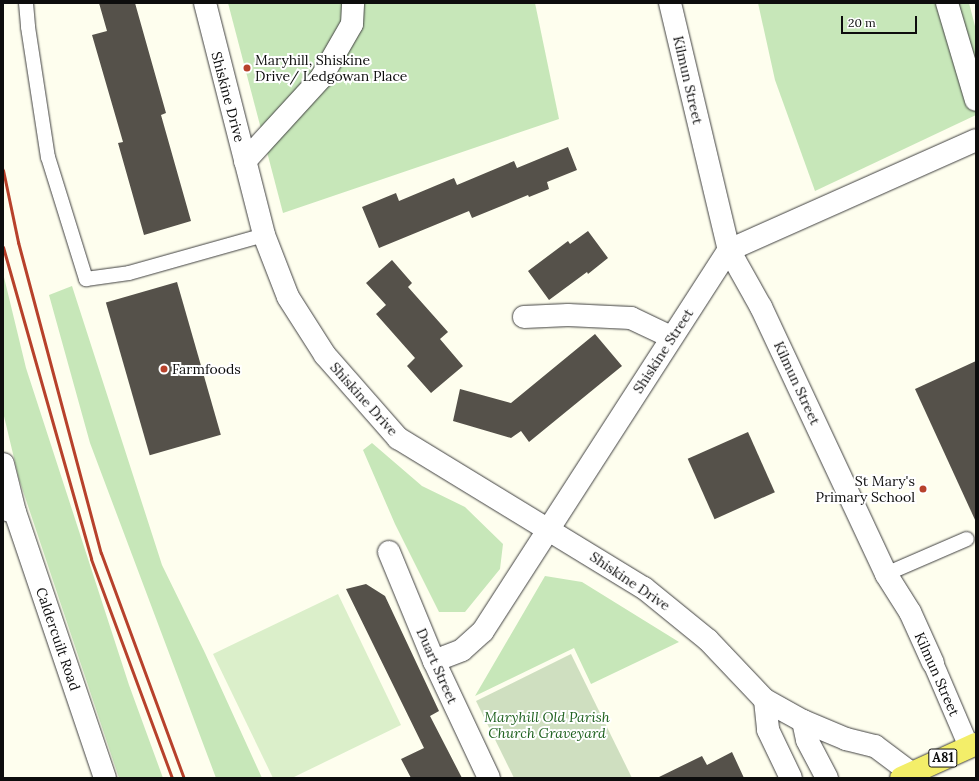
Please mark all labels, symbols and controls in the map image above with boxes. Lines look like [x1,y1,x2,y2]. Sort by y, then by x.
scale bar [843,8,919,34]
text: 20 m [848,15,876,30]
street label: Kilmun Street [670,34,706,126]
street label: Shiskine Drive [208,50,248,144]
place label: Maryhill, Shiskine Drive/ Ledgowan Place [255,52,407,84]
marker: Maryhill, Shiskine Drive/ Ledgowan Place [242,63,252,73]
street label: Shiskine Street [629,305,697,397]
street label: Kilmun Street [770,339,824,427]
street label: Shiskine Drive [327,359,401,439]
place label: Farmfoods [172,361,241,377]
marker: Farmfoods [159,364,169,374]
place label: St Mary's Primary School [815,473,915,506]
marker: St Mary's Primary School [918,484,928,494]
street label: Shiskine Drive [587,548,673,614]
street label: Caldercuilt Road [32,585,84,693]
street label: Duart Street [413,626,461,706]
street label: Kilmun Street [911,629,963,719]
park label: Maryhill Old Parish Church Graveyard [484,709,610,742]
road number: A81 [928,747,958,769]

